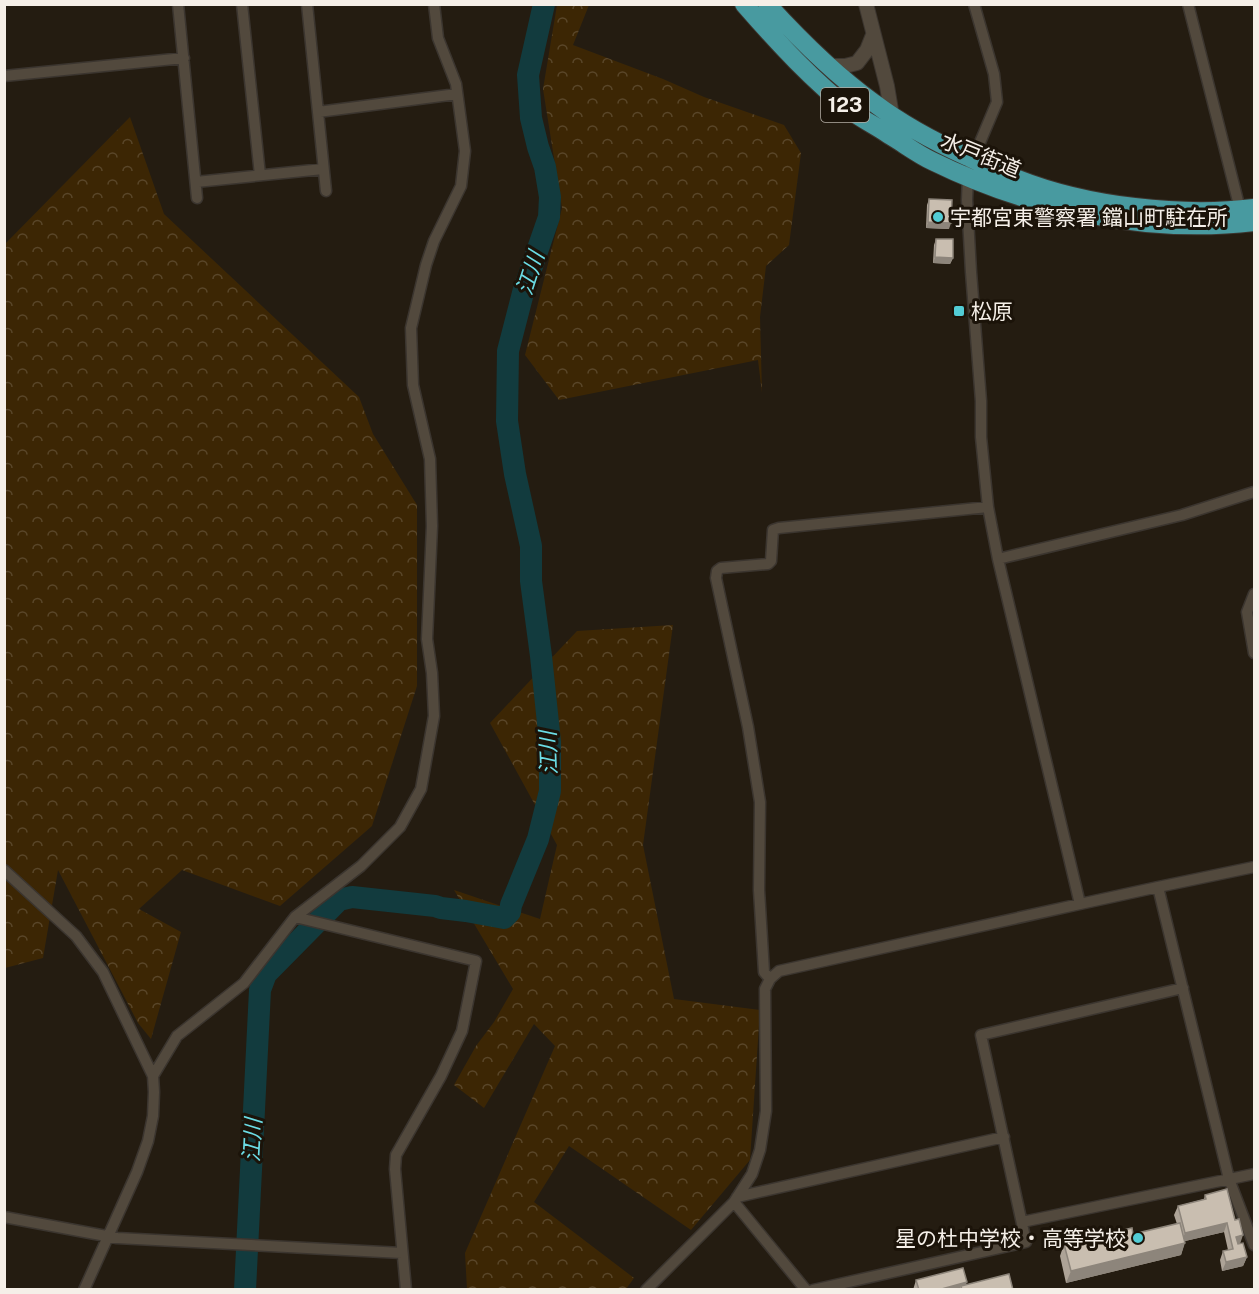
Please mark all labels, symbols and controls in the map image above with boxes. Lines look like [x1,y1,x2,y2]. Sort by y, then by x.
road number: 123 [821,88,869,122]
street label: 水戸街道 [937,128,1025,182]
place label: 宇都宮東警察署 鐺山町駐在所 [950,205,1228,230]
marker: 宇都宮東警察署 鐺山町駐在所 [931,210,945,224]
water label: 江川 [511,246,550,298]
place label: 松原 [971,299,1013,324]
marker: 松原 [952,304,966,318]
water label: 江川 [534,729,562,775]
water label: 江川 [238,1115,266,1163]
place label: 星の杜中学校・高等学校 [895,1226,1126,1251]
marker: 星の杜中学校・高等学校 [1131,1231,1145,1245]

